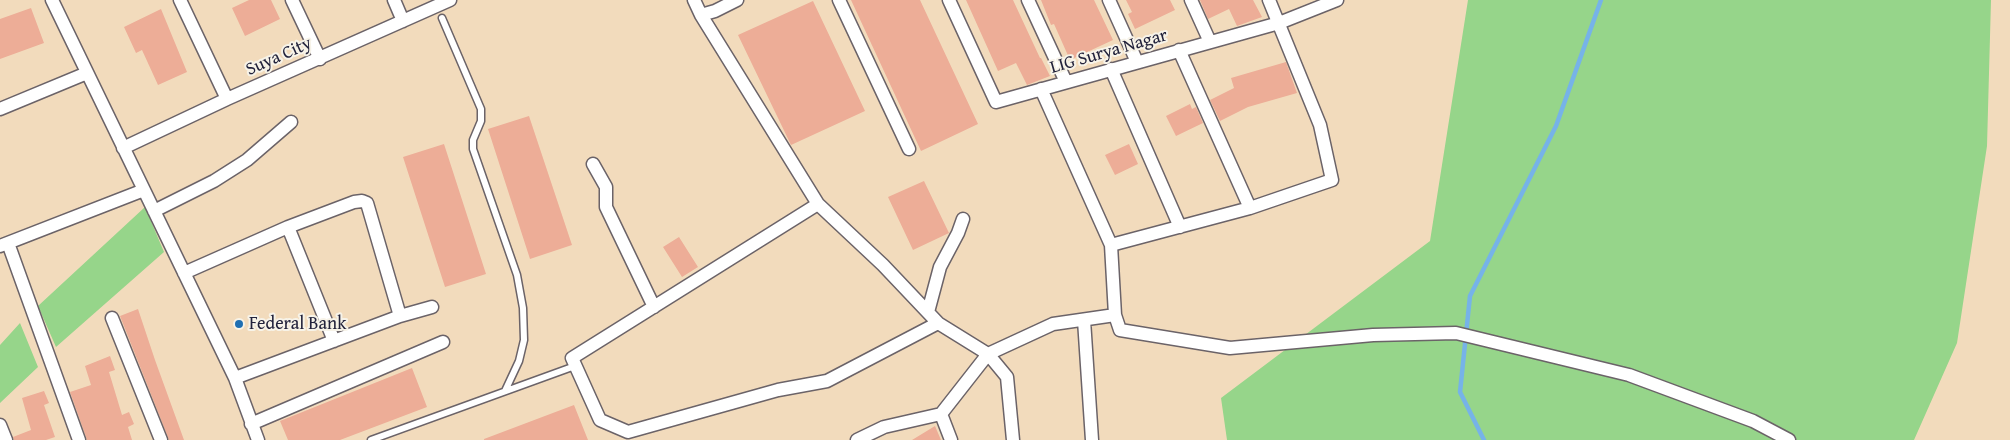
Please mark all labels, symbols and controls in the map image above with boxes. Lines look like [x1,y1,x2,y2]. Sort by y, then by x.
street label: LIG Surya Nagar [1048,25,1170,79]
street label: Suya City [243,33,315,81]
place label: Federal Bank [249,313,346,335]
marker: Federal Bank [233,318,245,330]

